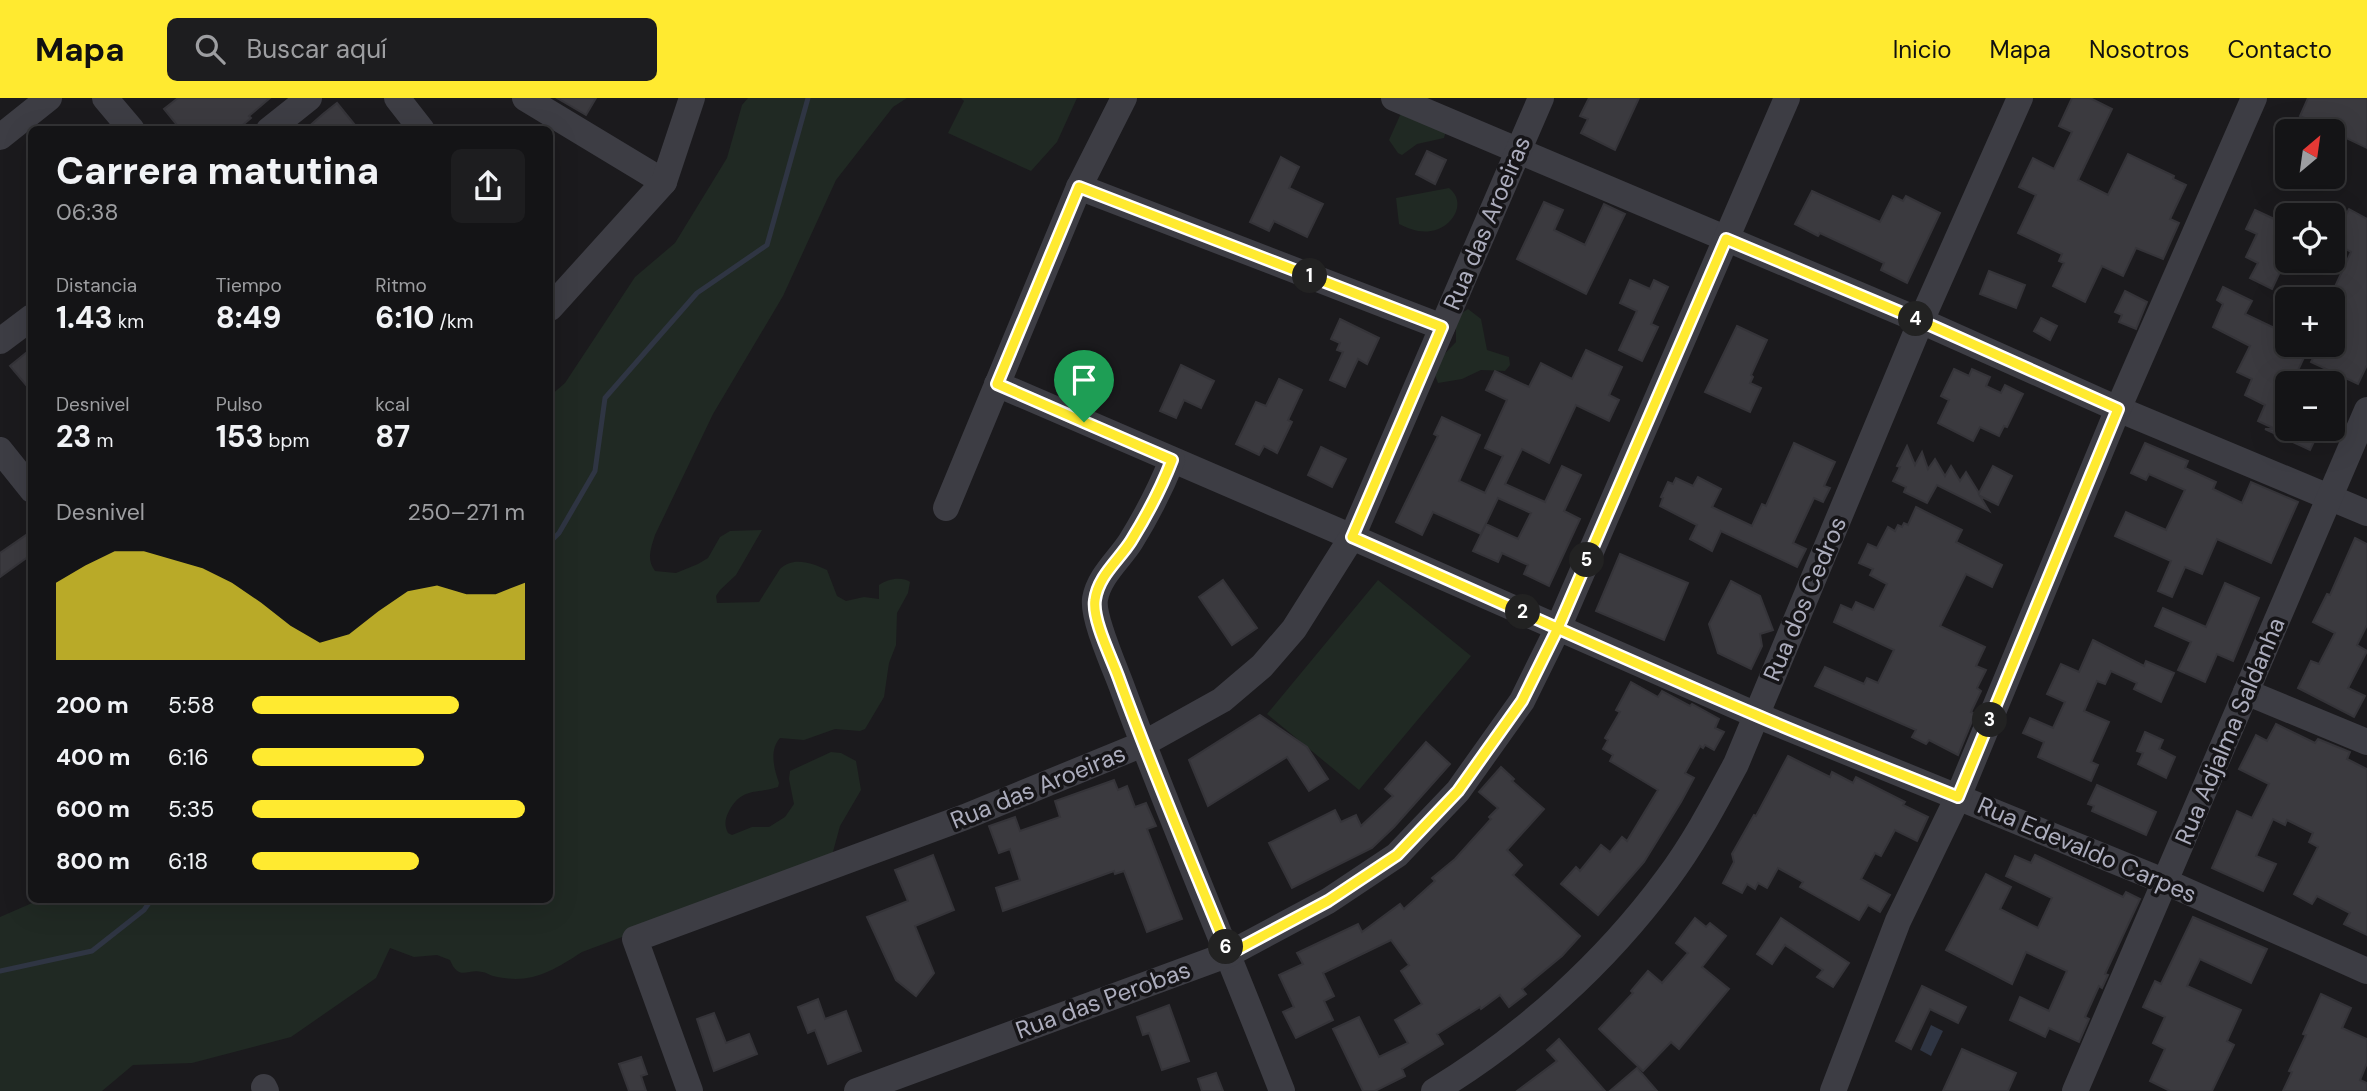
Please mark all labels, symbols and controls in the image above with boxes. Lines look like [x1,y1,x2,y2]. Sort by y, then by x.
search box [167,18,657,81]
text: Mapa [35,28,125,71]
icon: search [191,30,229,68]
text: Buscar aquí [247,32,387,66]
text: Inicio [1893,34,1952,65]
text: Mapa [1990,34,2051,65]
text: Nosotros [2089,34,2190,65]
text: Contacto [2228,34,2332,65]
north arrow [2275,119,2345,189]
map controls [2275,119,2345,441]
street label: Rua das Aroeiras [1436,131,1537,314]
text: Carrera matutina [56,146,379,196]
button: share [451,149,525,223]
text: 06:38 [56,197,118,227]
button: locate [2275,203,2345,273]
pin: 1 [1292,258,1328,294]
text: 1 [1306,263,1313,288]
text: Distancia [56,273,137,298]
text: Tiempo [216,273,282,298]
text: Ritmo [375,273,427,298]
button: + [2275,287,2345,357]
text: 1.43 [56,298,113,337]
text: 8:49 [216,298,281,337]
text: 6:10 [375,298,434,337]
pin: 4 [1898,302,1934,336]
text: 4 [1909,306,1922,331]
text: km [113,309,144,334]
text: /km [434,309,473,334]
pin [1054,350,1114,422]
icon: arrive [1065,361,1103,399]
button: − [2275,371,2345,441]
text: Desnivel [56,392,129,417]
text: Pulso [216,392,263,417]
text: kcal [375,392,410,417]
text: 23 [56,417,91,456]
text: 153 [216,417,264,456]
text: 87 [375,417,410,456]
text: m [91,428,113,453]
text: bpm [264,428,309,453]
text: Desnivel [56,497,145,527]
text: 250–271 m [408,497,525,527]
street label: Rua dos Cedros [1756,512,1853,686]
pin: 5 [1570,542,1604,578]
text: 5 [1581,547,1592,572]
pin: 2 [1506,594,1540,630]
text: 2 [1517,599,1528,624]
street label: Rua Adjalma Saldanha [2168,612,2291,849]
text: 200 m [56,690,129,720]
text: 5:58 [168,690,215,720]
pin: 3 [1972,702,2008,738]
text: 3 [1984,707,1995,732]
street label: Rua das Aroeiras [946,737,1130,836]
text: 400 m [56,742,130,772]
text: 6:16 [168,742,209,772]
street label: Rua Edevaldo Carpes [1973,789,2201,910]
text: 600 m [56,794,130,824]
text: 5:35 [168,794,214,824]
text: 800 m [56,846,130,876]
text: 6:18 [168,846,208,876]
pin: 6 [1208,930,1244,964]
text: 6 [1219,934,1232,959]
street label: Rua das Perobas [1011,954,1194,1045]

